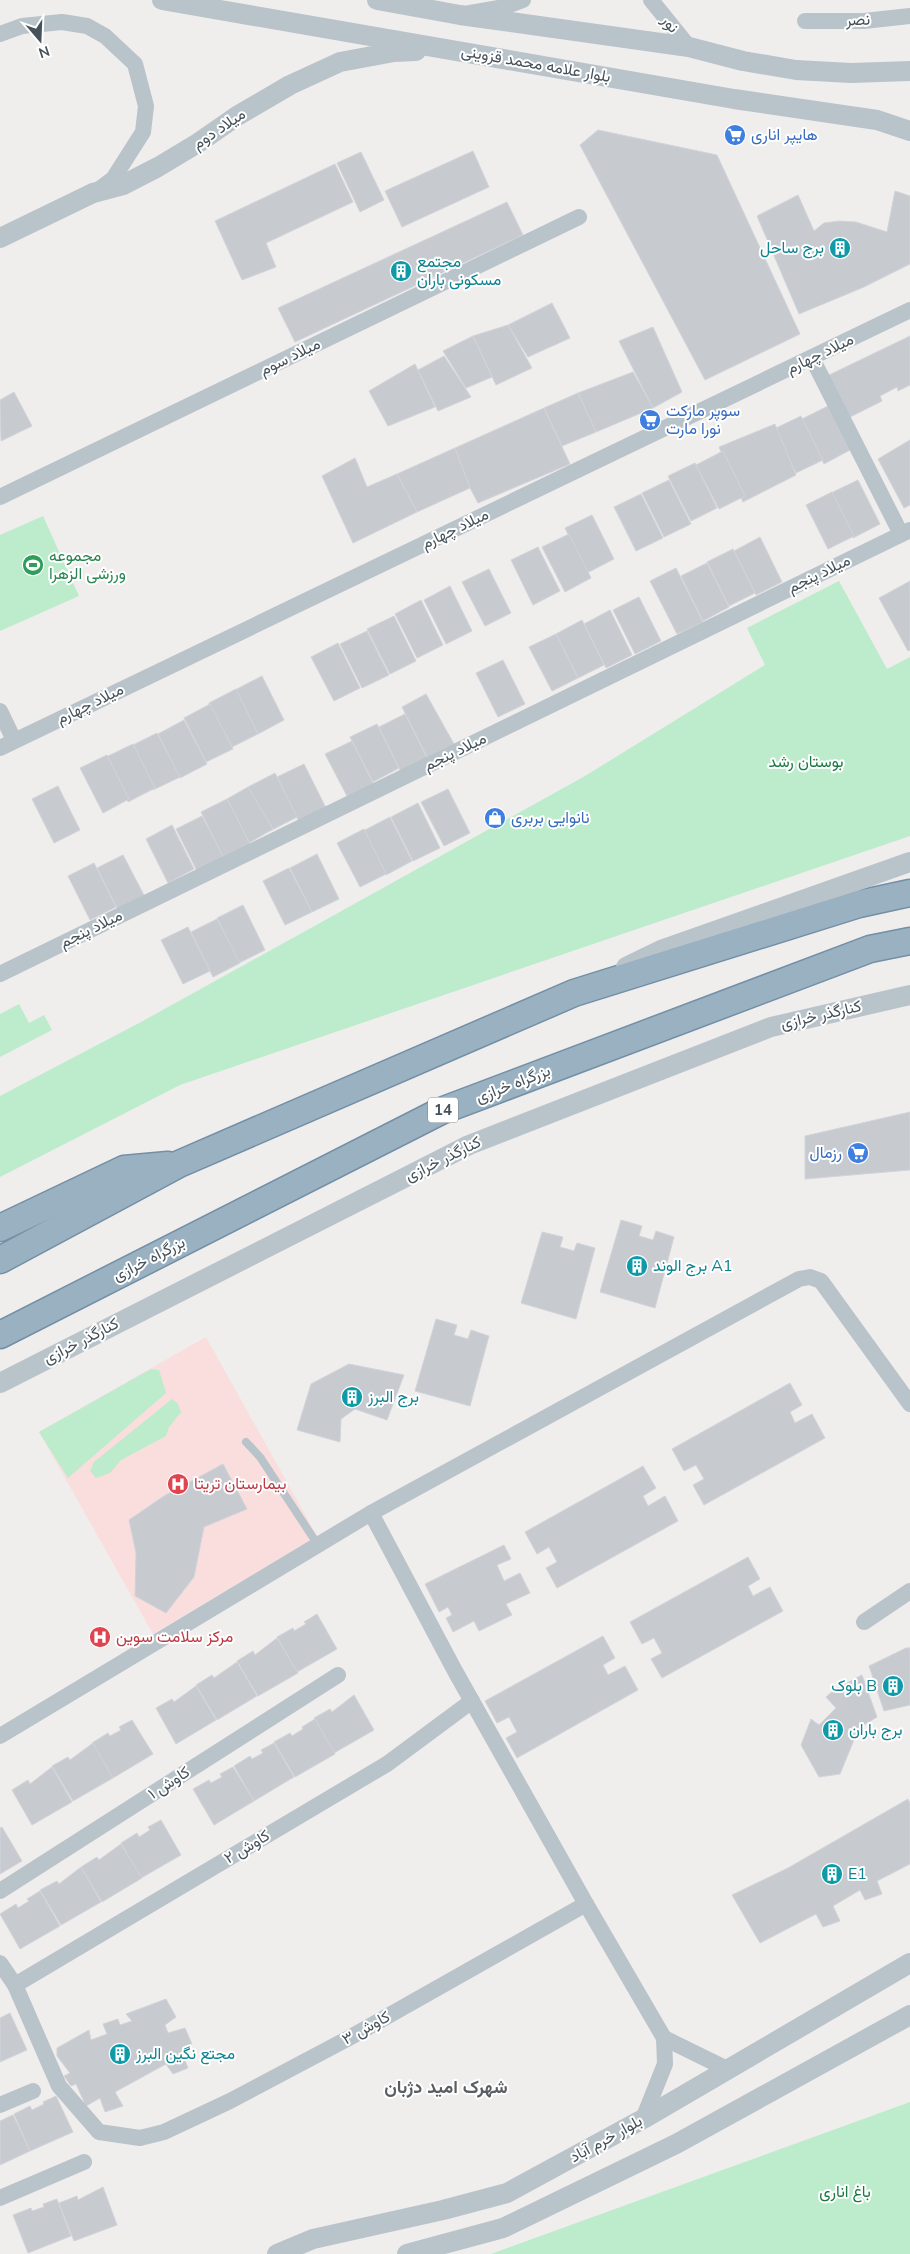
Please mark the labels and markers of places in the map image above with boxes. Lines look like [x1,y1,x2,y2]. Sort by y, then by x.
supermarket icon: هايپر اناری [723,123,747,147]
place label: هايپر اناری [751,124,818,146]
building icon: برج ساحل [828,236,852,260]
place label: برج ساحل [760,237,824,259]
place label: مجتمع مسکونی باران [417,251,501,291]
building icon: مجتمع مسکونی باران [389,259,413,283]
place label: سوپر مارکت نورا مارت [666,400,740,440]
supermarket icon: سوپر مارکت نورا مارت [638,408,662,432]
place label: مجموعه ورزشی الزهرا [49,545,126,585]
sports icon: مجموعه ورزشی الزهرا [21,553,45,577]
shop icon: نانوایی بربری [483,806,507,830]
place label: نانوایی بربری [511,807,590,829]
supermarket icon: رزمال [846,1141,870,1165]
place label: رزمال [810,1142,842,1164]
building icon: برج الوند A1 [625,1254,649,1278]
place label: برج الوند A1 [653,1255,733,1277]
building icon: برج البرز [340,1385,364,1409]
place label: برج البرز [367,1386,419,1408]
hospital icon: بیمارستان تریتا [166,1472,190,1496]
place label: بیمارستان تریتا [194,1473,286,1495]
hospital icon: مرکز سلامت سوین [88,1625,112,1649]
place label: مرکز سلامت سوین [116,1626,233,1648]
building icon: بلوک B [881,1674,905,1698]
place label: بلوک B [831,1675,877,1697]
building icon: برج باران [821,1718,845,1742]
place label: برج باران [849,1719,903,1741]
building icon: E1 [820,1862,844,1886]
place label: E1 [848,1863,867,1885]
building icon: مجتع نگین البرز [108,2042,132,2066]
place label: مجتع نگین البرز [135,2043,235,2065]

